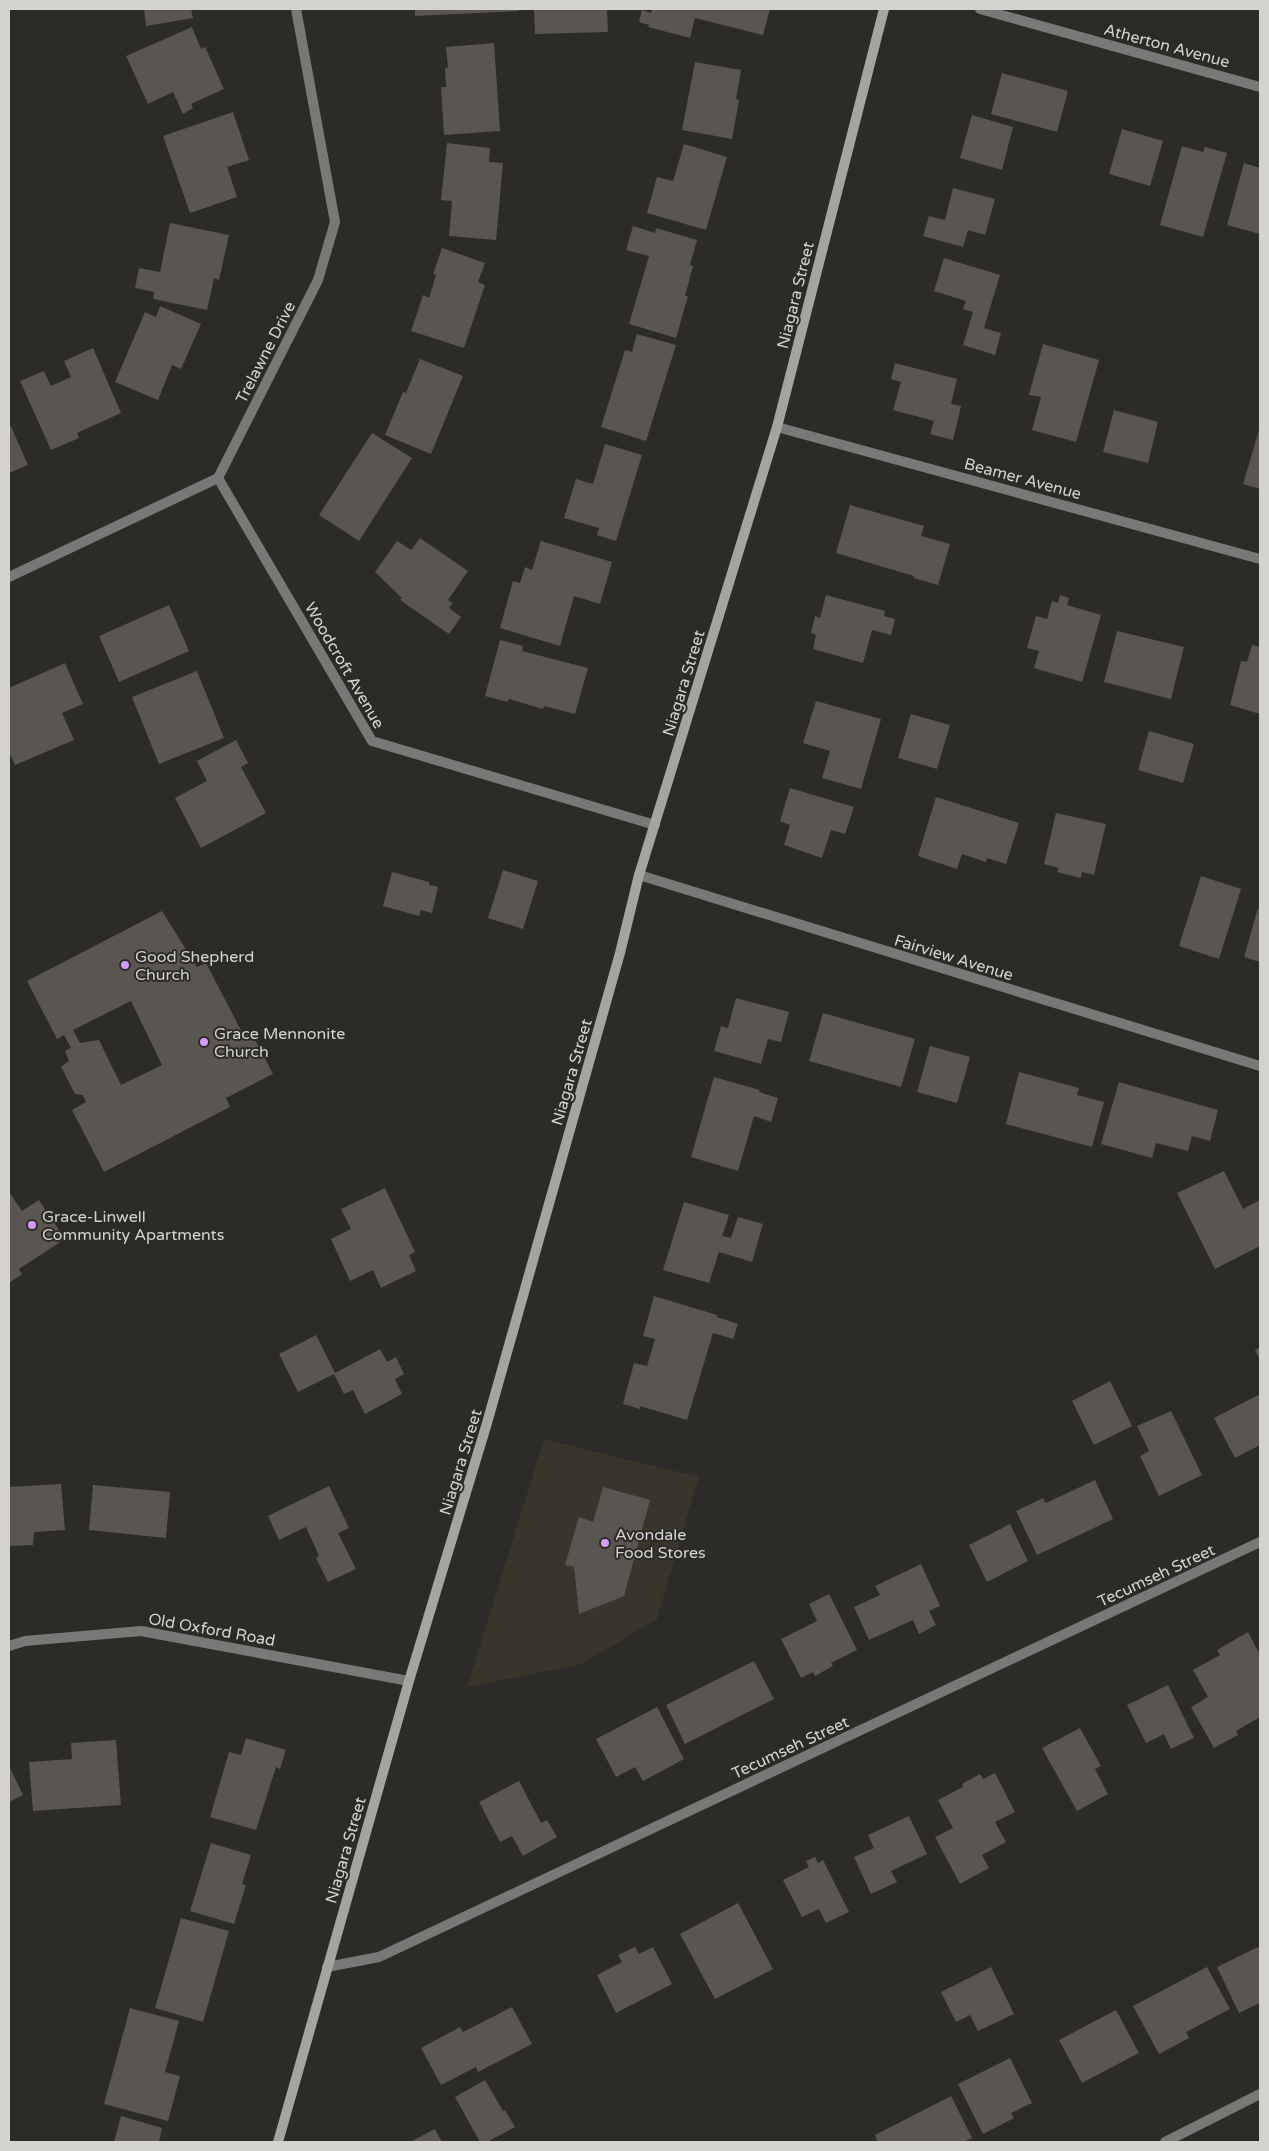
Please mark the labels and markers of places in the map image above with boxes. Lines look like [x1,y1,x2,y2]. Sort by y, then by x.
place label: Good Shepherd Church [135,947,254,985]
marker: Good Shepherd Church [119,959,131,971]
place label: Grace Mennonite Church [214,1024,345,1062]
marker: Grace Mennonite Church [198,1036,210,1048]
place label: Grace-Linwell Community Apartments [42,1207,224,1245]
marker: Grace-Linwell Community Apartments [26,1219,38,1231]
place label: Avondale Food Stores [615,1525,706,1563]
marker: Avondale Food Stores [599,1537,611,1549]

